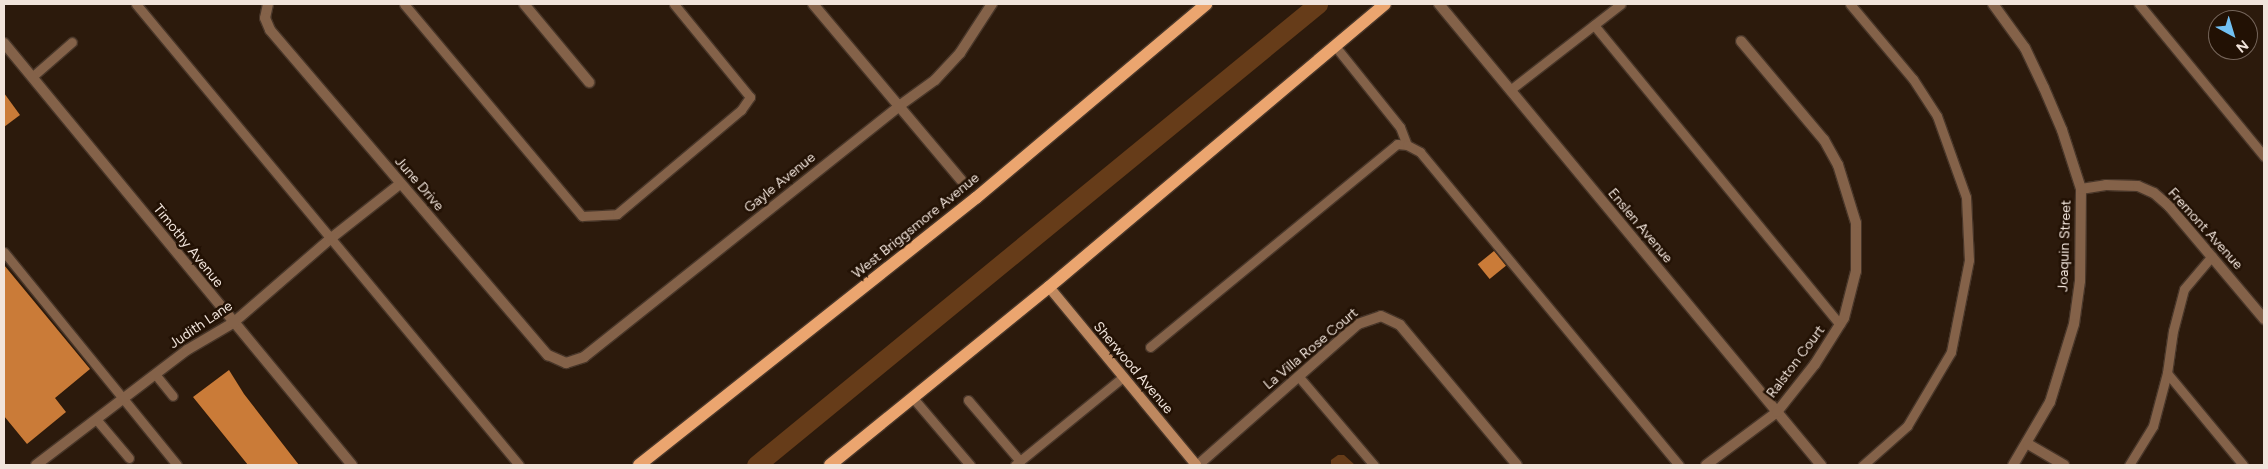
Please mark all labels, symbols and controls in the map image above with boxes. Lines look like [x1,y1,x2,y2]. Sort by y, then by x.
north arrow [2208,10,2258,60]
text: N [2233,36,2252,56]
street label: Gayle Avenue [741,149,819,217]
street label: June Drive [391,153,447,215]
street label: West Briggsmore Avenue [849,170,983,282]
street label: Enslen Avenue [1604,185,1676,267]
street label: Fremont Avenue [2164,185,2246,273]
street label: Joaquin Street [2055,200,2075,292]
street label: Timothy Avenue [149,201,227,291]
street label: Judith Lane [166,298,236,352]
street label: La Villa Rose Court [1260,305,1362,393]
street label: Sherwood Avenue [1090,319,1176,417]
street label: Ralston Court [1763,323,1829,401]

